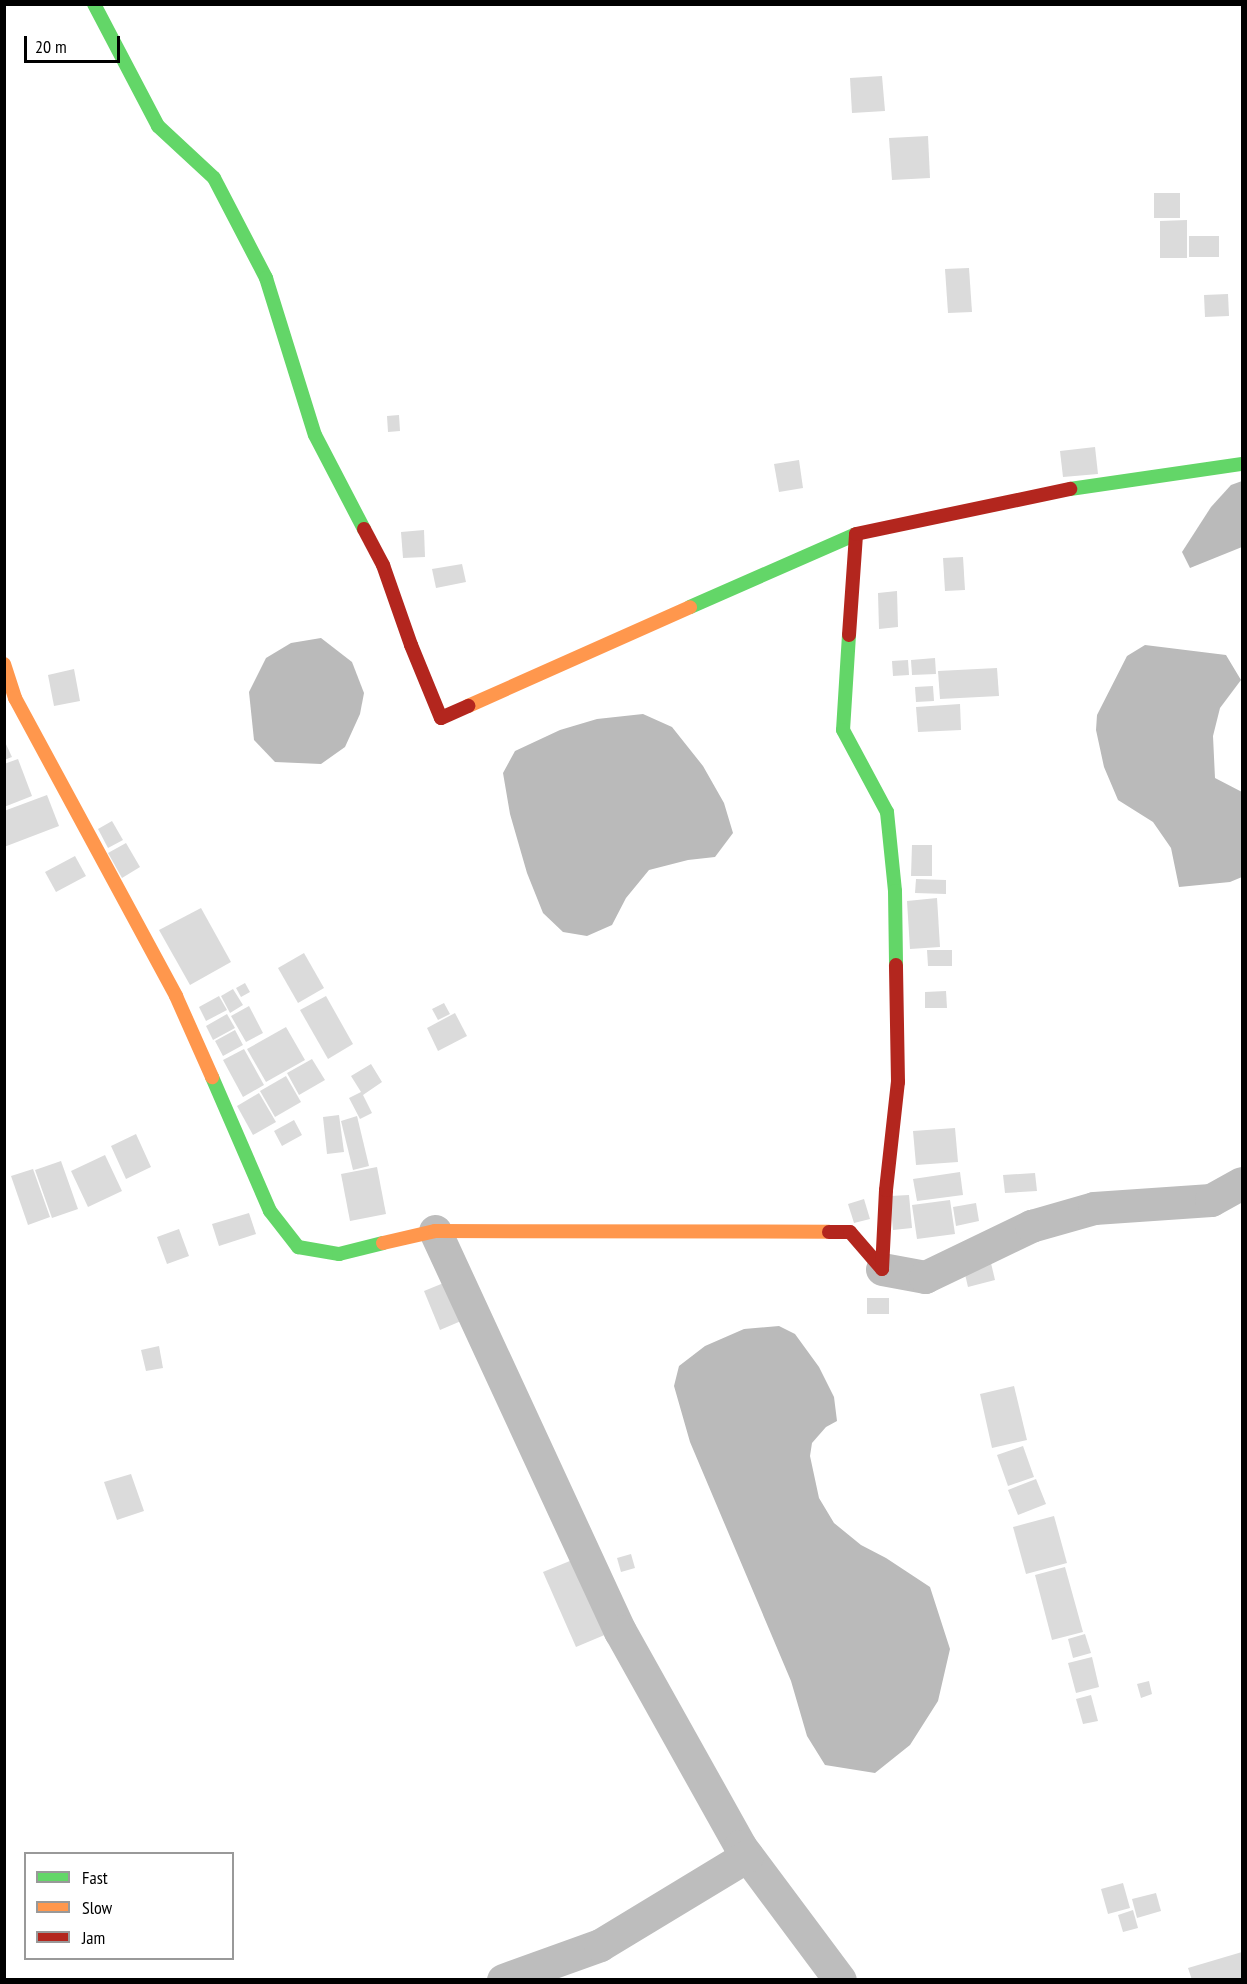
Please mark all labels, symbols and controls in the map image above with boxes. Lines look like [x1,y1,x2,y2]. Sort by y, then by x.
scale bar [27,24,123,62]
text: 20 m [35,35,67,58]
legend [24,1852,234,1960]
text: Fast [82,1866,108,1889]
text: Slow [82,1896,112,1919]
text: Jam [82,1926,105,1949]

